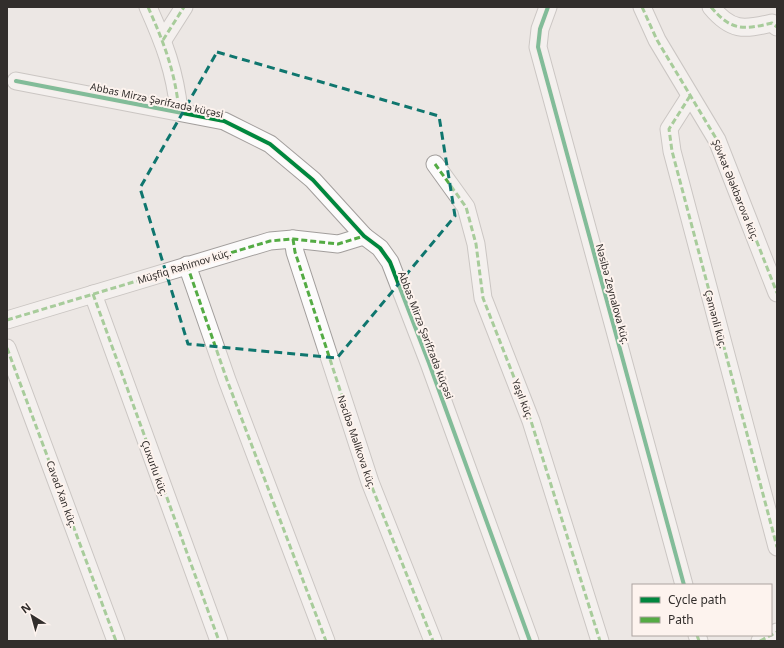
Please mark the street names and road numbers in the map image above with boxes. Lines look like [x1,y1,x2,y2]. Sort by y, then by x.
street label: Abbas Mirzə Şərifzadə küçəsi [89,79,225,121]
street label: Şövkət Ələkbərova küç. [709,137,763,243]
street label: Nəsibə Zeynalova küç. [593,242,633,346]
street label: Müşfiq Rəhimov küç. [135,245,233,287]
street label: Abbas Mirzə Şərifzadə küçəsi [395,269,457,401]
street label: Çəmənli küç. [701,288,731,350]
street label: Yaşıl küç. [509,377,537,421]
street label: Nəcibə Məlikova küç. [334,393,380,491]
street label: Çuxurlu küç. [138,438,172,498]
street label: Cavad Xan küç. [43,458,81,530]

